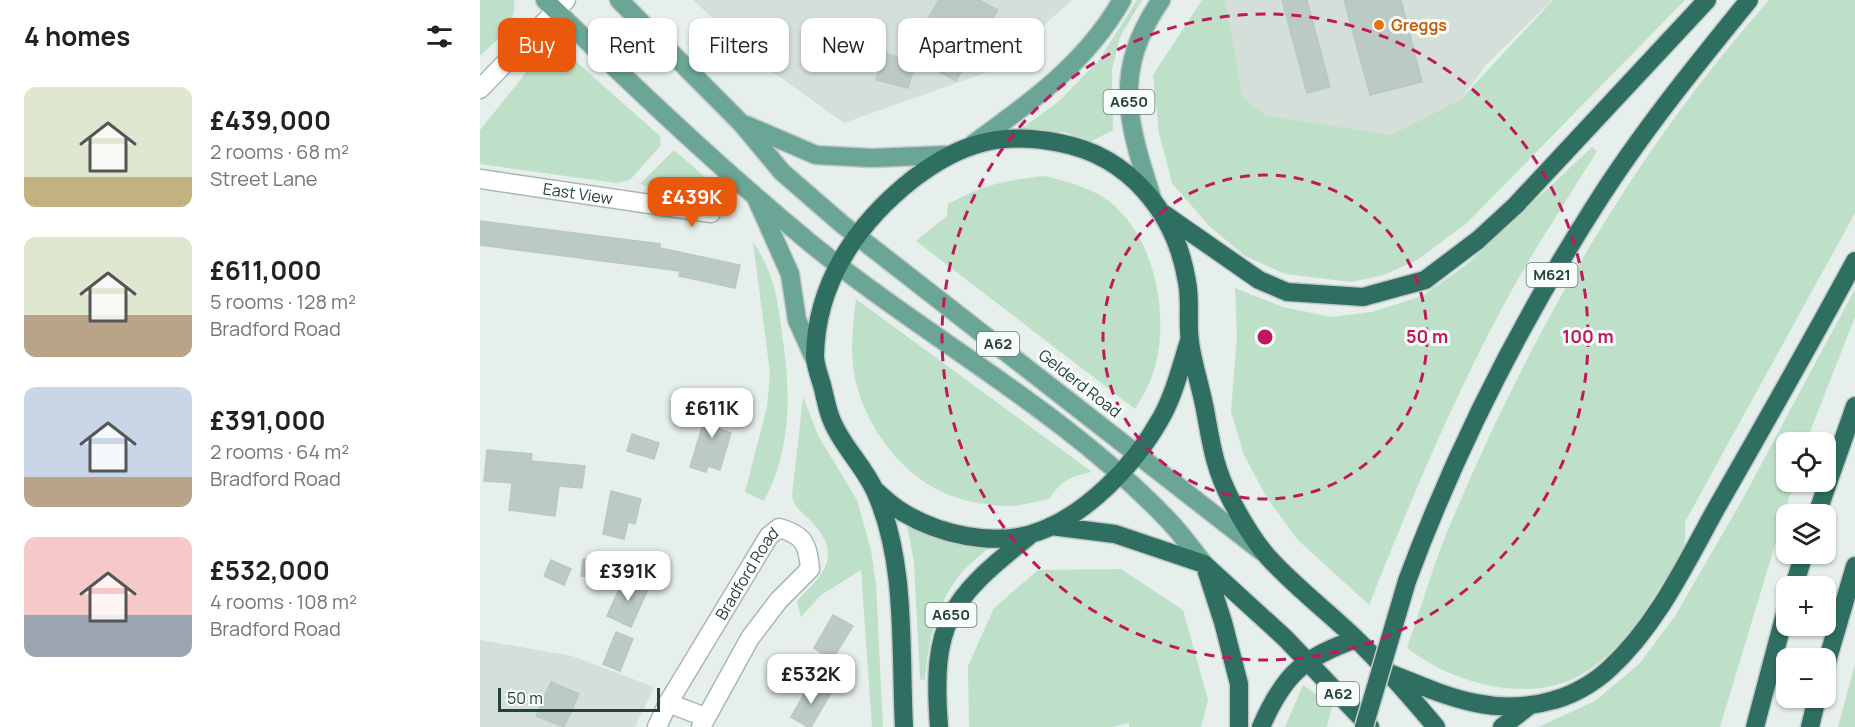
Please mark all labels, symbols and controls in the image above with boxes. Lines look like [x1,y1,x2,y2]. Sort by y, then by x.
place label: Greggs [1391,14,1447,36]
text: 4 homes [24,18,130,54]
chip: Buy [498,18,576,72]
chip: Rent [588,18,677,72]
chip: Filters [689,18,789,72]
chip: New [801,18,886,72]
chip: Apartment [898,18,1044,72]
marker: Greggs [1372,18,1386,32]
icon: filters [423,20,456,53]
road number: A650 [1104,90,1154,114]
text: £439,000 [210,102,331,138]
icon: home [72,111,144,183]
text: 2 rooms · 68 m² [210,138,349,165]
text: Street Lane [210,165,318,192]
street label: East View [541,177,614,209]
pin: £439K [650,177,734,228]
text: £439K [662,183,722,210]
text: £611,000 [210,252,322,288]
icon: home [72,261,144,333]
road number: M621 [1526,263,1578,287]
text: 5 rooms · 128 m² [210,288,356,315]
text: Bradford Road [210,315,341,342]
text: 50 m [1406,324,1448,348]
text: 100 m [1562,324,1614,348]
centre of rings [1255,327,1275,347]
road number: A62 [977,332,1019,356]
street label: Gelderd Road [1034,344,1126,422]
pin: £611K [670,388,754,439]
text: £611K [685,394,739,421]
text: £391,000 [210,402,326,438]
icon: home [72,411,144,483]
map controls [1776,432,1836,708]
button: locate [1776,432,1836,492]
text: 2 rooms · 64 m² [210,438,349,465]
text: Bradford Road [210,465,341,492]
button: layers [1776,504,1836,564]
street label: Bradford Road [710,522,783,624]
pin: £391K [586,551,670,602]
text: £532,000 [210,552,330,588]
text: £391K [599,557,657,584]
icon: home [72,561,144,633]
button: + [1776,576,1836,636]
text: 4 rooms · 108 m² [210,588,357,615]
road number: A650 [926,603,976,627]
text: Bradford Road [210,615,341,642]
button: − [1776,648,1836,708]
pin: £532K [769,654,853,705]
text: £532K [781,660,841,687]
road number: A62 [1317,682,1359,706]
scale bar [498,685,660,712]
text: 50 m [507,687,543,709]

